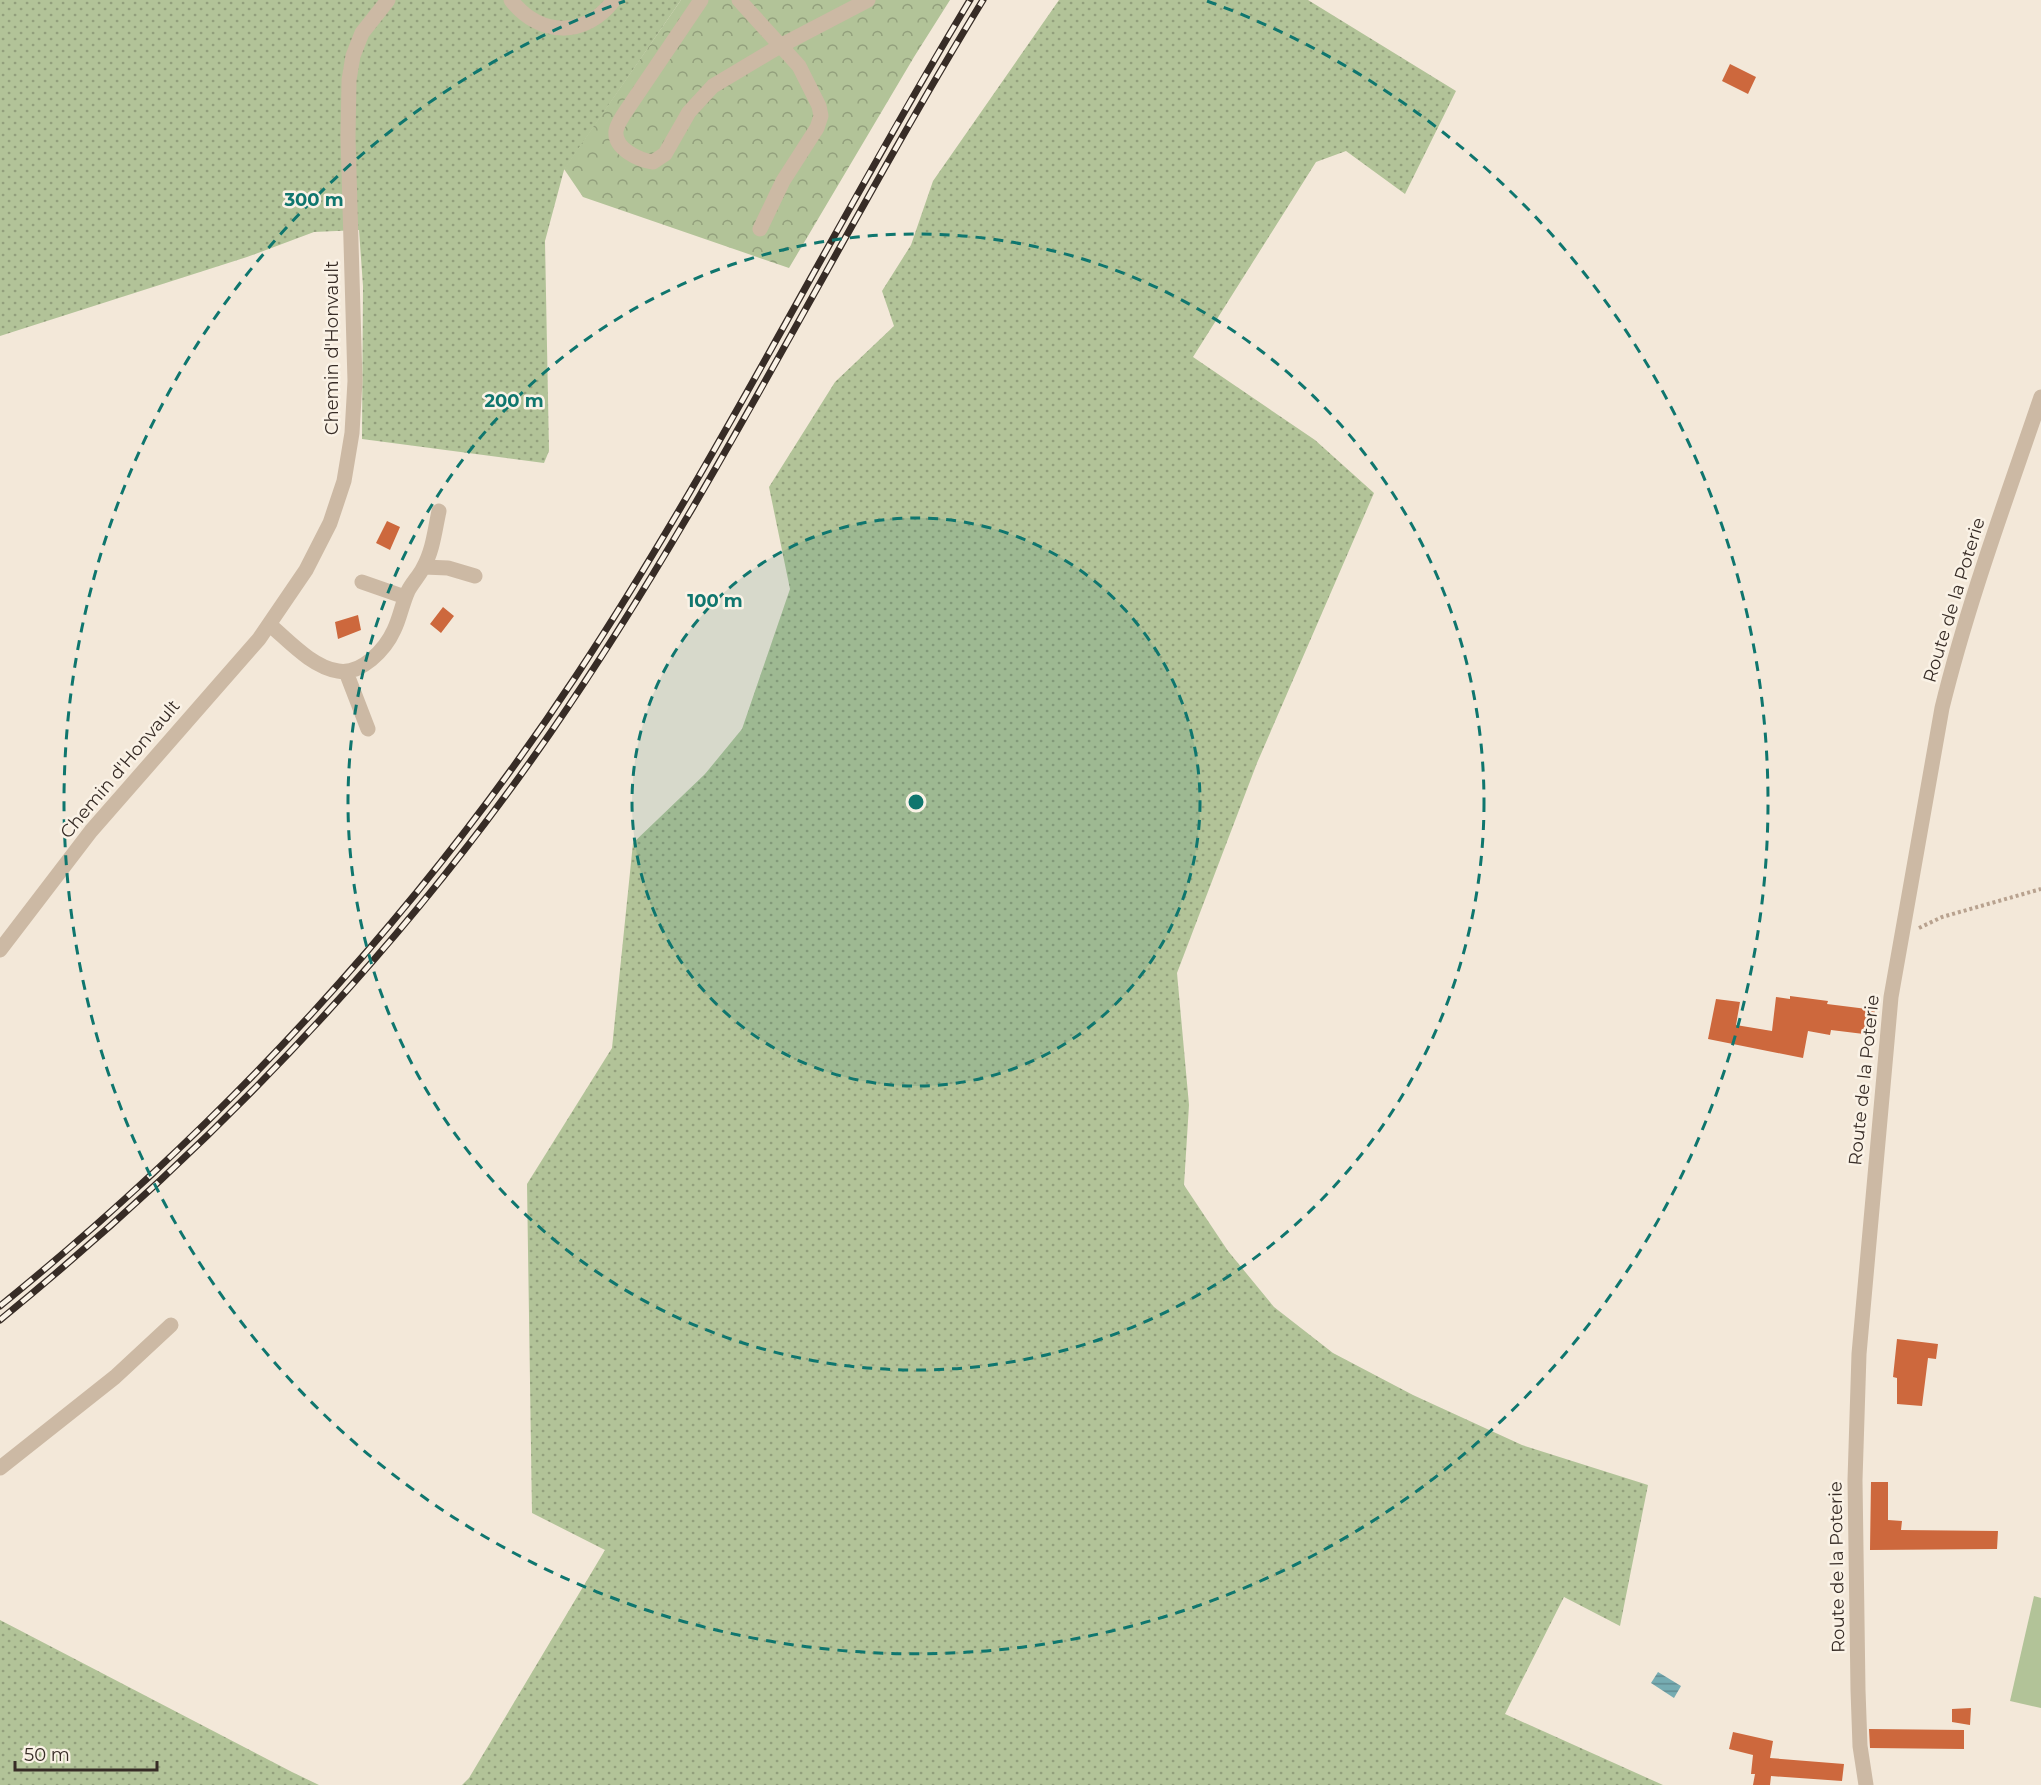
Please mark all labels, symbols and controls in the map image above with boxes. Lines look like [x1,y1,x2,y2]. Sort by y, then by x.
text: 300 m [283,189,344,211]
street label: Chemin d'Honvault [321,261,343,435]
text: 200 m [484,390,544,412]
street label: Route de la Poterie [1918,515,1990,685]
text: 100 m [687,590,743,612]
street label: Chemin d'Honvault [55,695,185,843]
centre of rings [906,792,926,812]
street label: Route de la Poterie [1844,993,1884,1166]
street label: Route de la Poterie [1825,1481,1849,1653]
scale bar [15,1734,158,1772]
text: 50 m [24,1744,70,1766]

